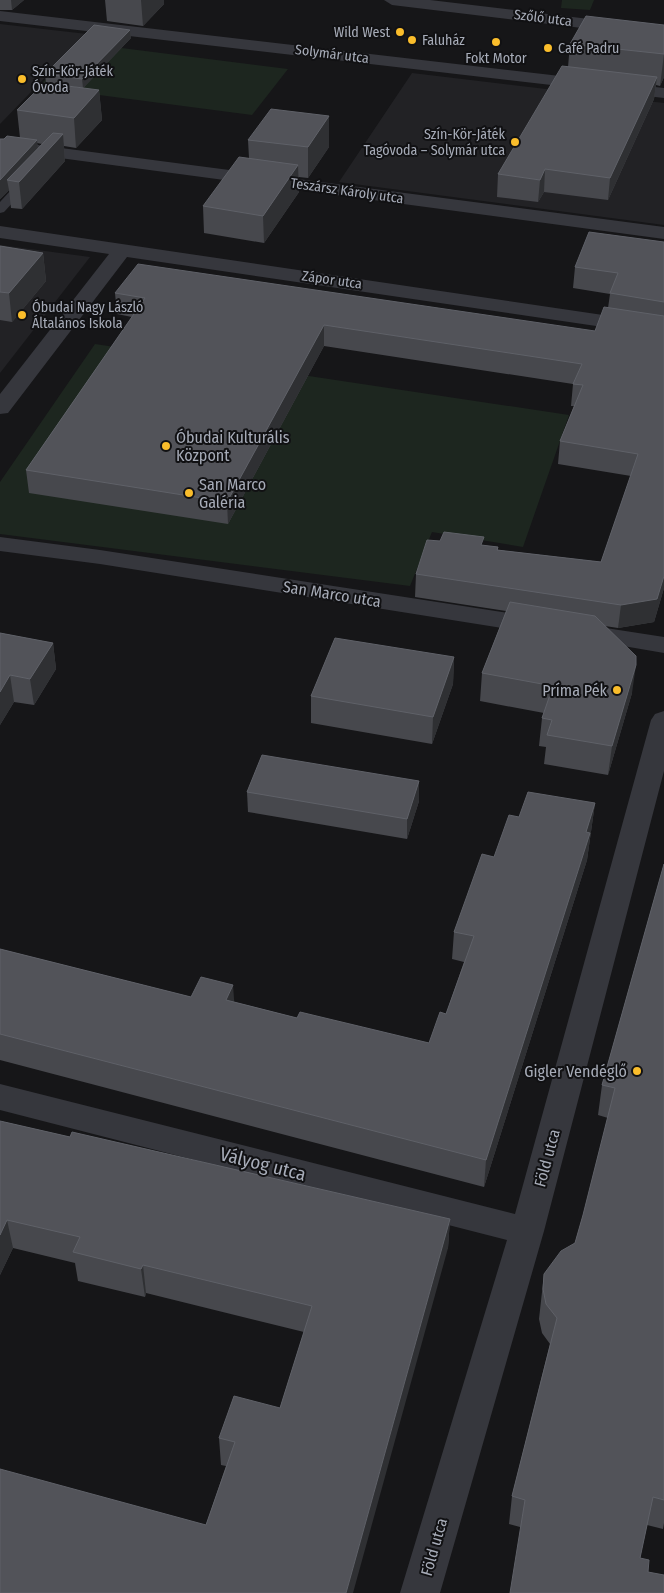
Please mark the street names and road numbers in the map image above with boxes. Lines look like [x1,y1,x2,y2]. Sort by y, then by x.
street label: Szőlő utca [513,6,573,30]
street label: Solymár utca [294,41,370,67]
street label: Teszársz Károly utca [289,175,405,207]
street label: Zápor utca [301,267,363,293]
street label: San Marco utca [282,577,382,611]
street label: Föld utca [530,1127,564,1189]
street label: Vályog utca [218,1142,308,1186]
street label: Föld utca [417,1516,451,1578]

